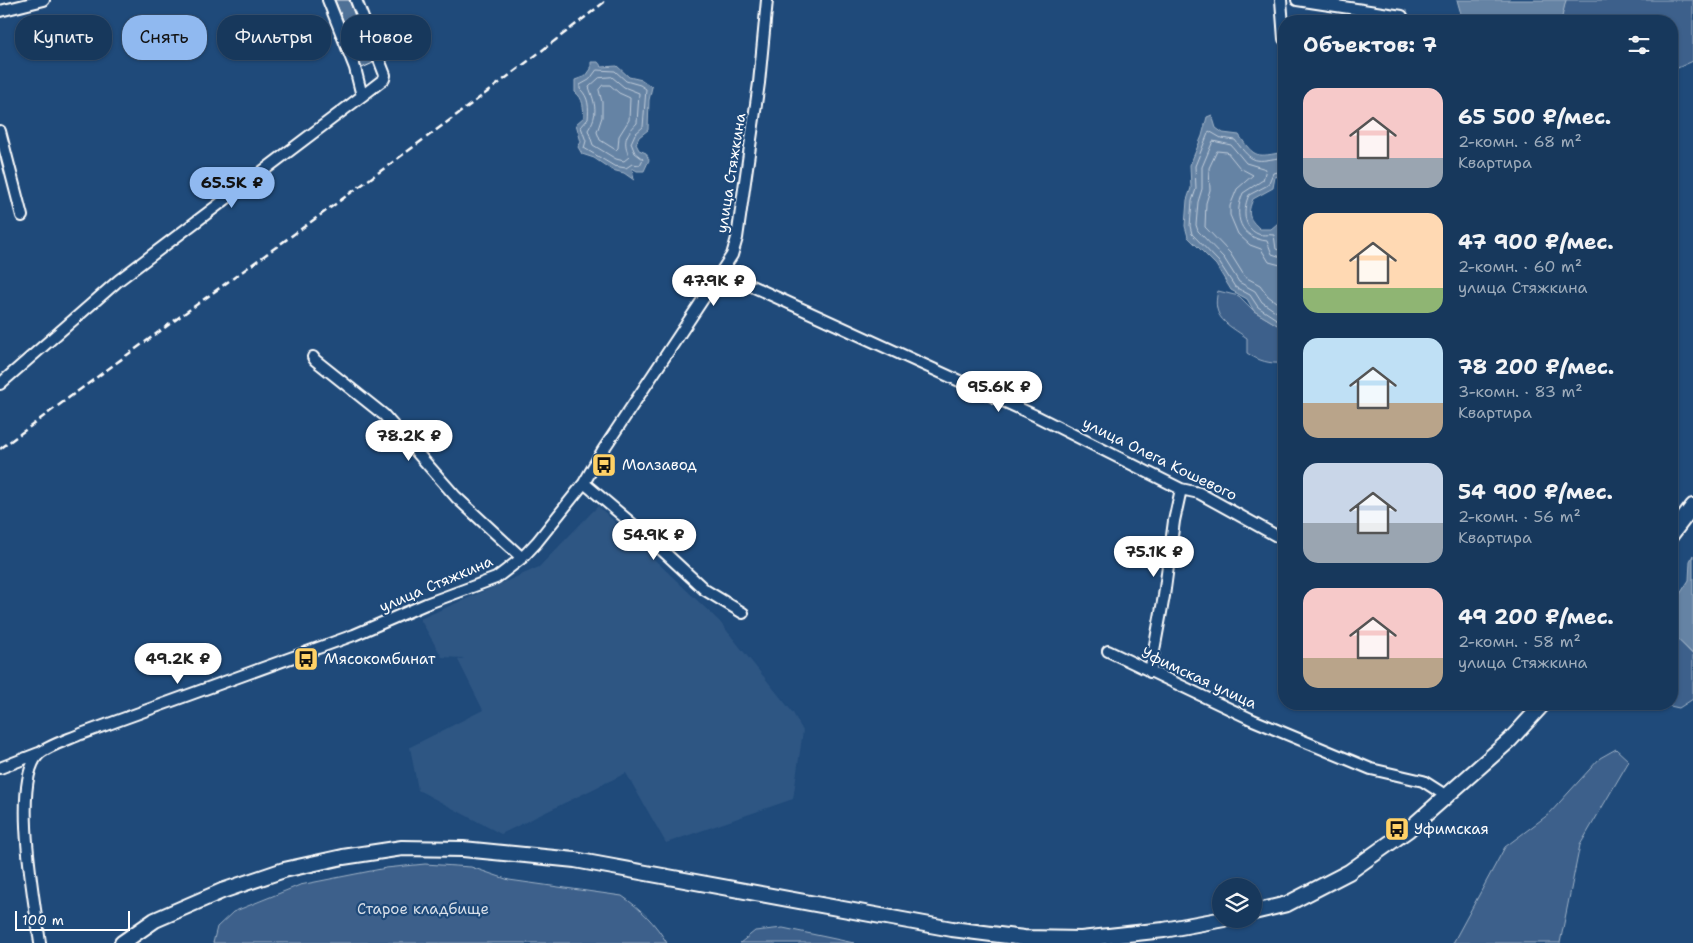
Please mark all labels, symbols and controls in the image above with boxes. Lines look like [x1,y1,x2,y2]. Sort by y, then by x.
chip: Купить [15,15,112,60]
chip: Снять [122,15,207,60]
chip: Фильтры [217,15,331,60]
chip: Новое [341,15,431,60]
text: Объектов: 7 [1303,31,1437,59]
icon: filters [1625,31,1653,59]
text: 65 500 ₽/мес. [1458,103,1611,131]
icon: home [1343,108,1403,168]
street label: улица Стяжкина [712,111,750,235]
text: 2-комн. · 68 m² [1458,131,1582,152]
text: Квартира [1458,152,1532,173]
pin: 65.5K ₽ [186,166,278,209]
text: 65.5K ₽ [201,172,263,193]
text: 47 900 ₽/мес. [1458,228,1614,256]
icon: home [1343,233,1403,293]
text: 2-комн. · 60 m² [1458,256,1582,277]
pin: 47.9K ₽ [668,264,760,307]
text: 47.9K ₽ [683,270,745,291]
text: улица Стяжкина [1458,277,1588,298]
text: 78 200 ₽/мес. [1458,353,1614,381]
icon: home [1343,358,1403,418]
pin: 95.6K ₽ [953,370,1045,413]
text: 95.6K ₽ [967,376,1031,397]
text: 3-комн. · 83 m² [1458,381,1583,402]
text: Квартира [1458,402,1532,423]
street label: улица Олега Кошевого [1079,413,1241,505]
pin: 78.2K ₽ [363,420,455,462]
text: 78.2K ₽ [377,425,441,446]
bus stop icon: Молзавод [591,452,617,478]
place label: Молзавод [622,455,697,475]
text: 54 900 ₽/мес. [1458,478,1613,506]
icon: home [1343,483,1403,543]
text: 2-комн. · 56 m² [1458,506,1581,527]
pin: 54.9K ₽ [608,518,700,561]
text: 54.9K ₽ [623,524,685,545]
text: Квартира [1458,527,1532,548]
pin: 75.1K ₽ [1108,536,1200,578]
text: 75.1K ₽ [1125,541,1183,562]
street label: улица Стяжкина [376,551,496,617]
text: 49 200 ₽/мес. [1458,603,1614,631]
icon: home [1343,608,1403,668]
text: 2-комн. · 58 m² [1458,631,1581,652]
pin: 49.2K ₽ [132,642,224,685]
street label: Уфимская улица [1138,642,1261,714]
bus stop icon: Мясокомбинат [293,646,319,672]
text: 49.2K ₽ [146,648,210,669]
place label: Мясокомбинат [324,649,436,669]
text: улица Стяжкина [1458,652,1588,673]
bus stop icon: Уфимская [1384,816,1410,842]
place label: Уфимская [1414,819,1489,839]
map controls [1212,878,1262,928]
button: layers [1212,878,1262,928]
park label: Старое кладбище [357,899,489,919]
scale bar [15,908,130,931]
text: 100 m [22,911,64,929]

